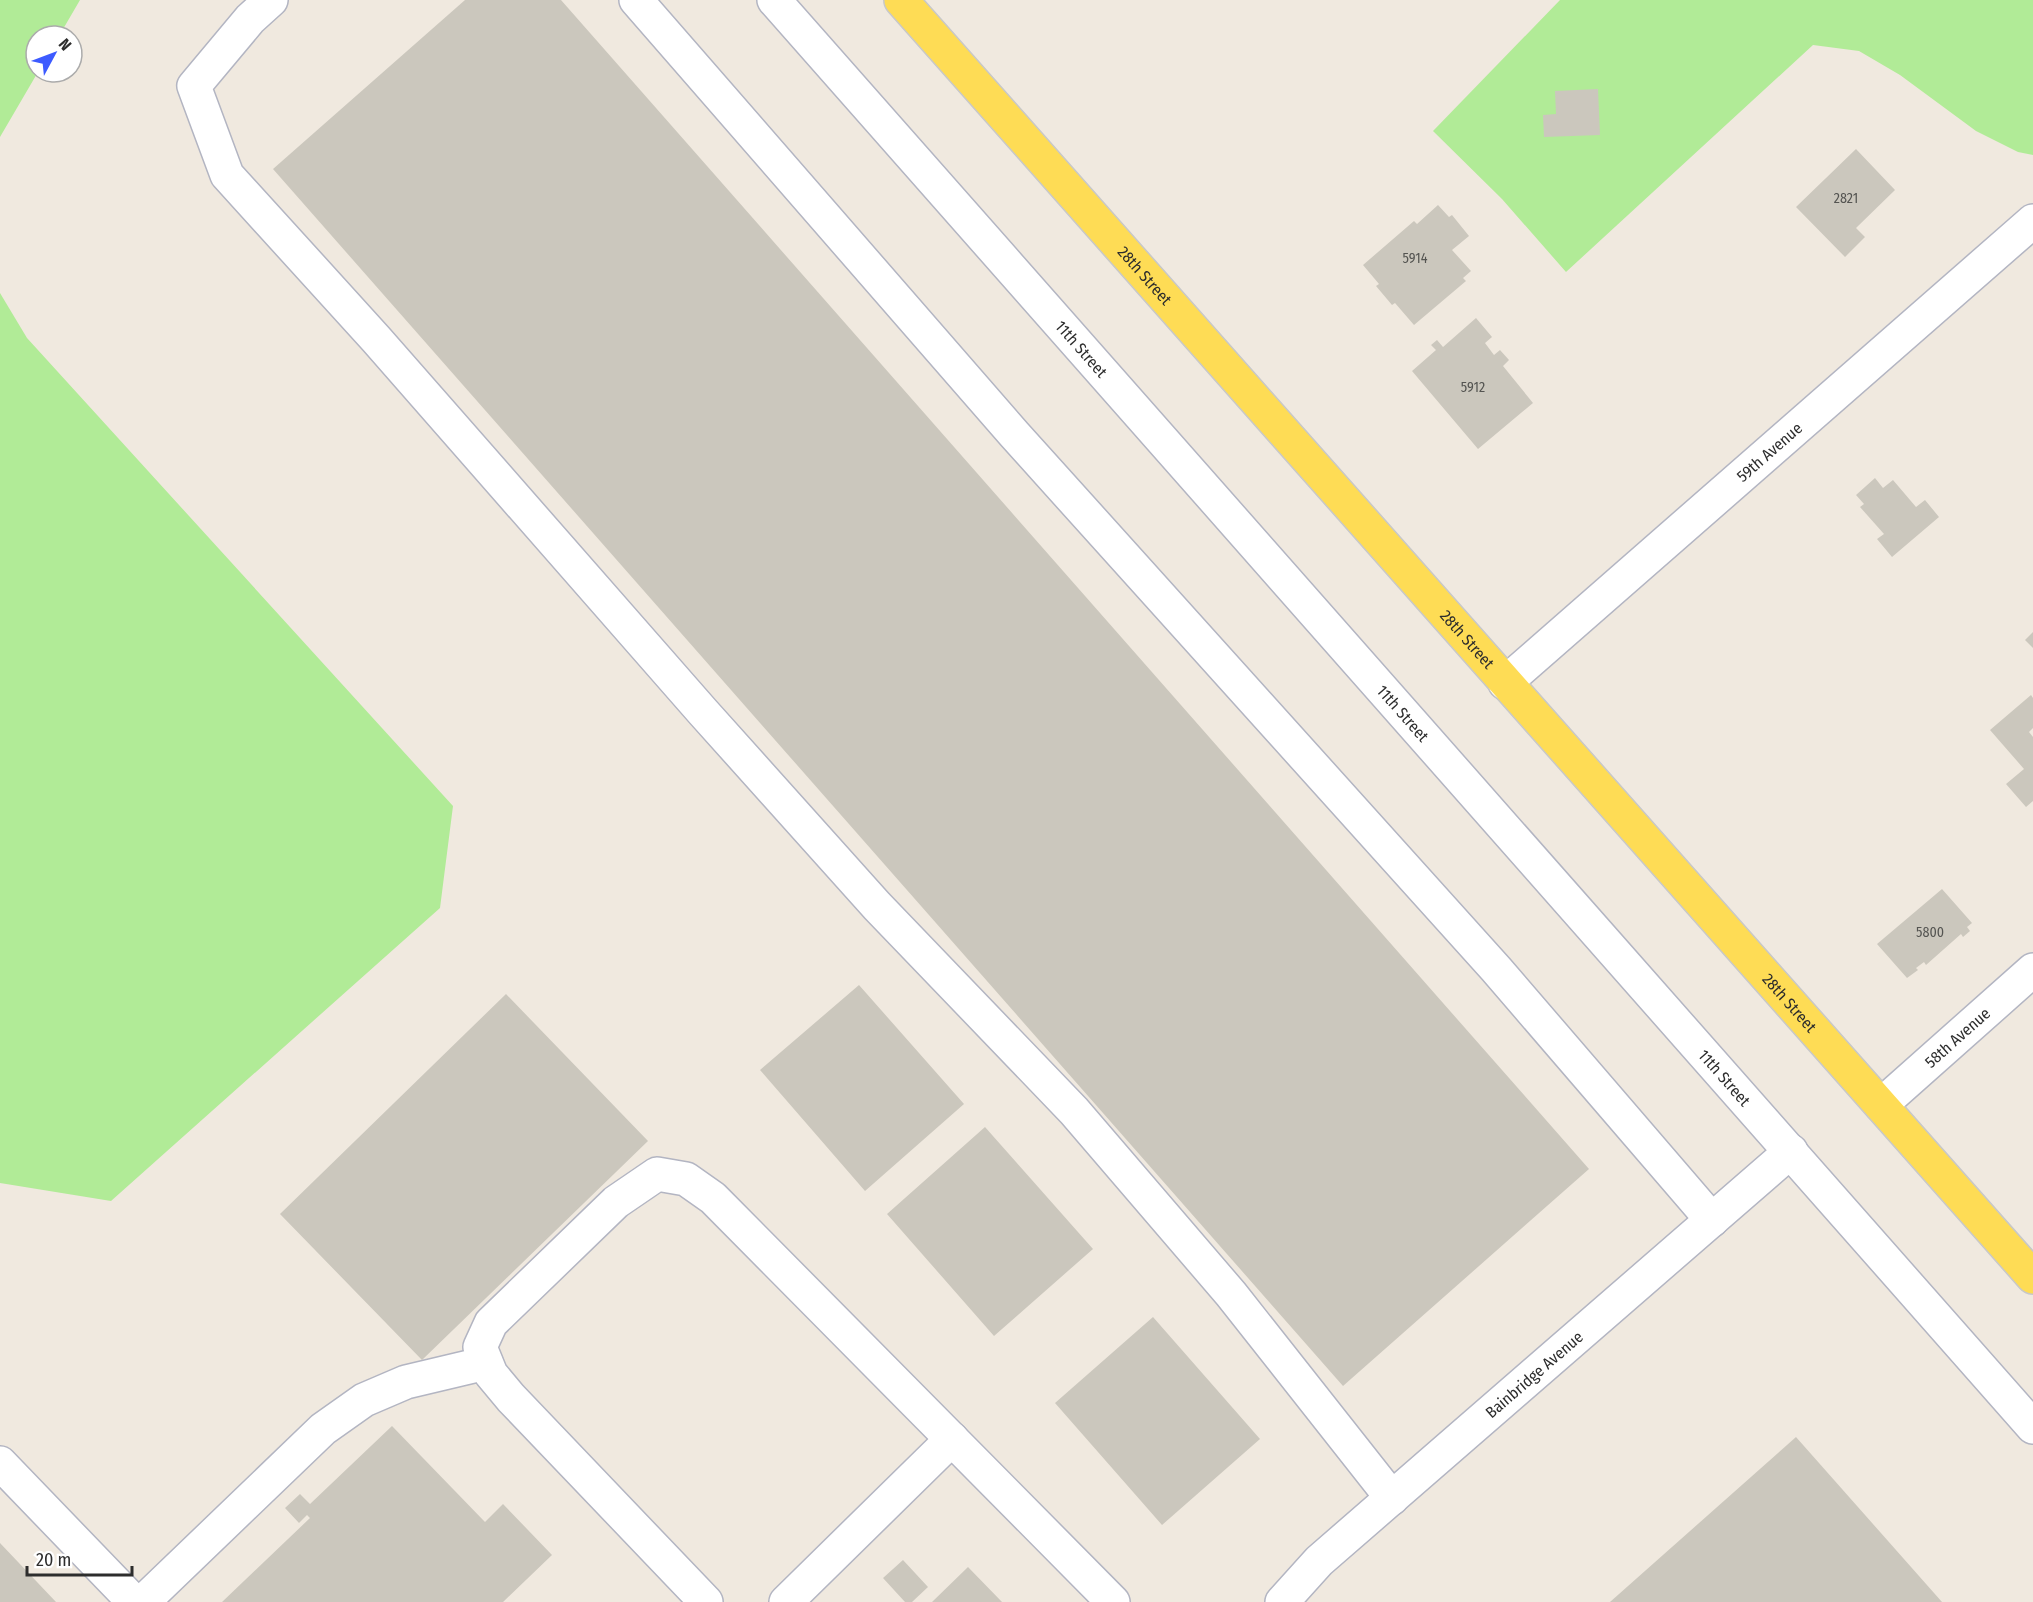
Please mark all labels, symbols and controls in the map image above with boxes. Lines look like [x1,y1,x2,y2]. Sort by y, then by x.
north arrow [24,24,84,84]
text: N [55,35,75,54]
house number: 2821 [1834,190,1858,207]
street label: 28th Street [1114,242,1177,309]
house number: 5914 [1402,250,1428,267]
street label: 11th Street [1052,317,1112,381]
house number: 5912 [1461,379,1485,396]
street label: 59th Avenue [1733,418,1806,485]
street label: 28th Street [1437,606,1499,673]
street label: 11th Street [1373,681,1434,746]
house number: 5800 [1916,924,1944,941]
street label: 28th Street [1759,970,1821,1037]
street label: 58th Avenue [1921,1003,1994,1071]
street label: 11th Street [1695,1045,1755,1110]
street label: Bainbridge Avenue [1481,1327,1587,1422]
scale bar [27,1539,132,1577]
text: 20 m [36,1549,71,1571]

